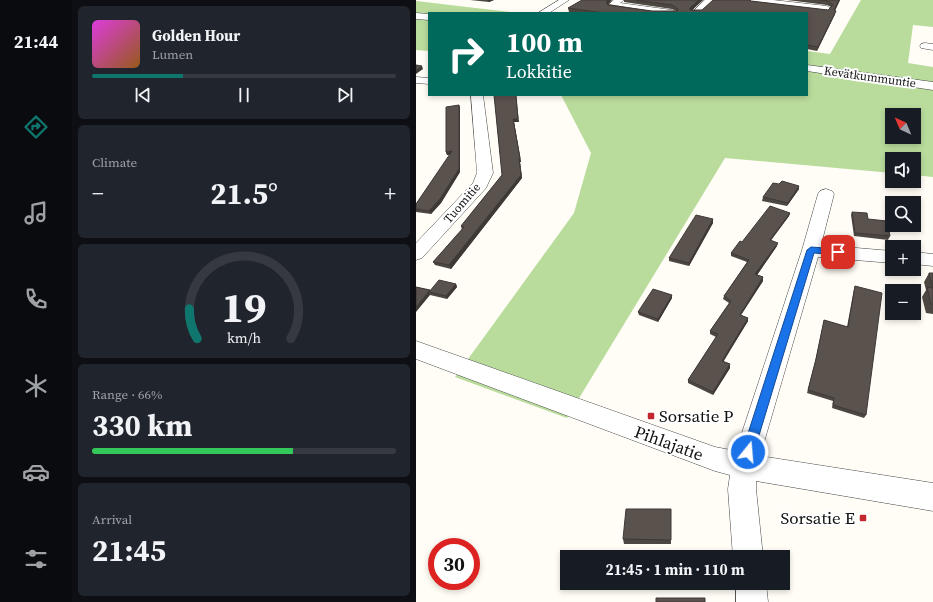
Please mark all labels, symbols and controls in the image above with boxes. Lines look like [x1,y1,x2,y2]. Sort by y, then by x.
text: 100 m [506,23,583,61]
text: Golden Hour [152,25,240,46]
icon: right [440,28,492,80]
text: 21:44 [14,29,58,54]
text: Lumen [152,46,193,63]
text: Lokkitie [506,59,572,84]
street label: Kevätkummuntie [823,63,917,91]
icon: previous [132,84,154,106]
icon: pause [233,84,255,106]
icon: next [334,84,356,106]
north arrow [885,108,921,144]
map controls [885,108,921,320]
icon: directions [22,113,50,141]
button: sound [885,152,921,188]
text: Climate [92,154,137,171]
text: 21.5° [210,173,278,214]
text: − [92,178,104,208]
text: + [384,178,396,208]
street label: Tuomitie [440,179,484,227]
button: search [885,196,921,232]
icon: music [22,199,50,227]
pin [821,235,855,269]
button: + [885,240,921,276]
icon: arrive [827,241,849,263]
text: 19 [221,279,267,336]
button: − [885,284,921,320]
icon: phone [22,285,50,313]
text: km/h [227,328,261,348]
icon: climate [22,372,50,400]
text: Range · 66% [92,386,163,403]
place label: Sorsatie P [659,404,733,428]
text: 330 km [92,405,192,446]
marker: Sorsatie P [646,411,656,421]
street label: Pihlajatie [631,419,707,467]
position arrow [727,431,769,473]
icon: car [22,458,50,486]
place label: Sorsatie E [780,506,855,530]
text: Arrival [92,511,132,528]
marker: Sorsatie E [858,513,868,523]
text: 21:45 [92,530,166,571]
speed limit sign: 30 [428,538,480,590]
icon: filters [22,545,50,573]
text: 21:45 · 1 min · 110 m [606,559,745,580]

